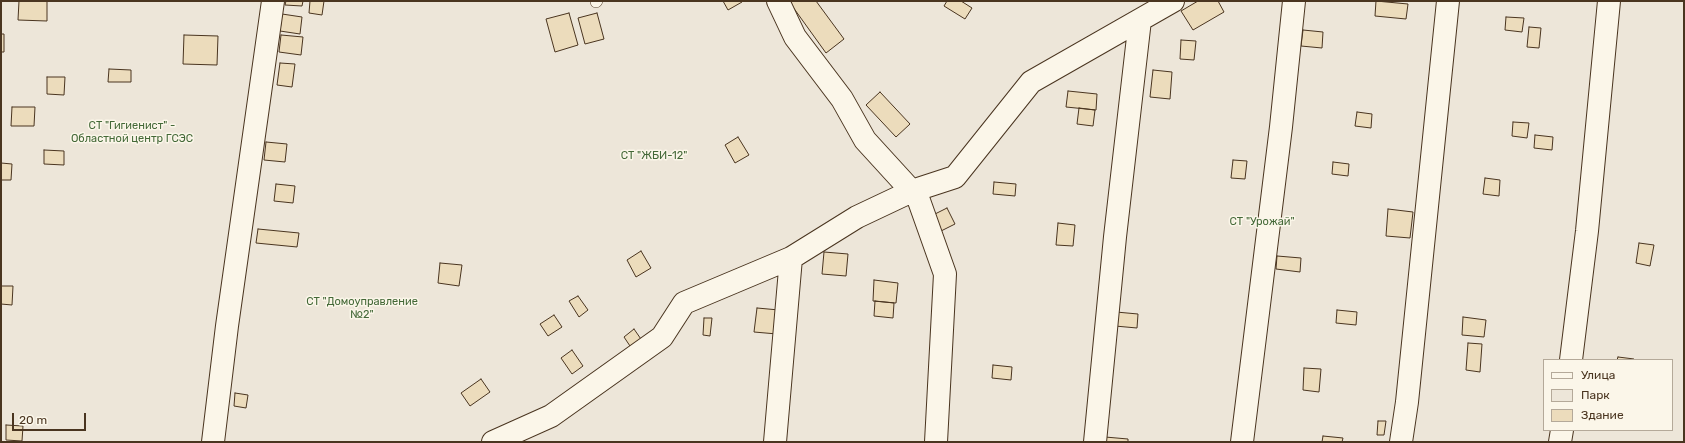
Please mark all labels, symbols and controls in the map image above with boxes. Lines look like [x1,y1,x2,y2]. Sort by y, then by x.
park label: СТ "Гигиенист" - Областной центр ГСЭС [71,119,193,145]
park label: СТ "ЖБИ-12" [621,149,687,163]
park label: СТ "Урожай" [1229,215,1295,229]
park label: СТ "Домоуправление №2" [306,295,418,321]
legend [1543,359,1673,431]
text: Улица [1581,368,1615,382]
text: Парк [1581,388,1610,402]
scale bar [14,405,88,431]
text: Здание [1581,408,1624,422]
text: 20 m [19,413,47,427]

